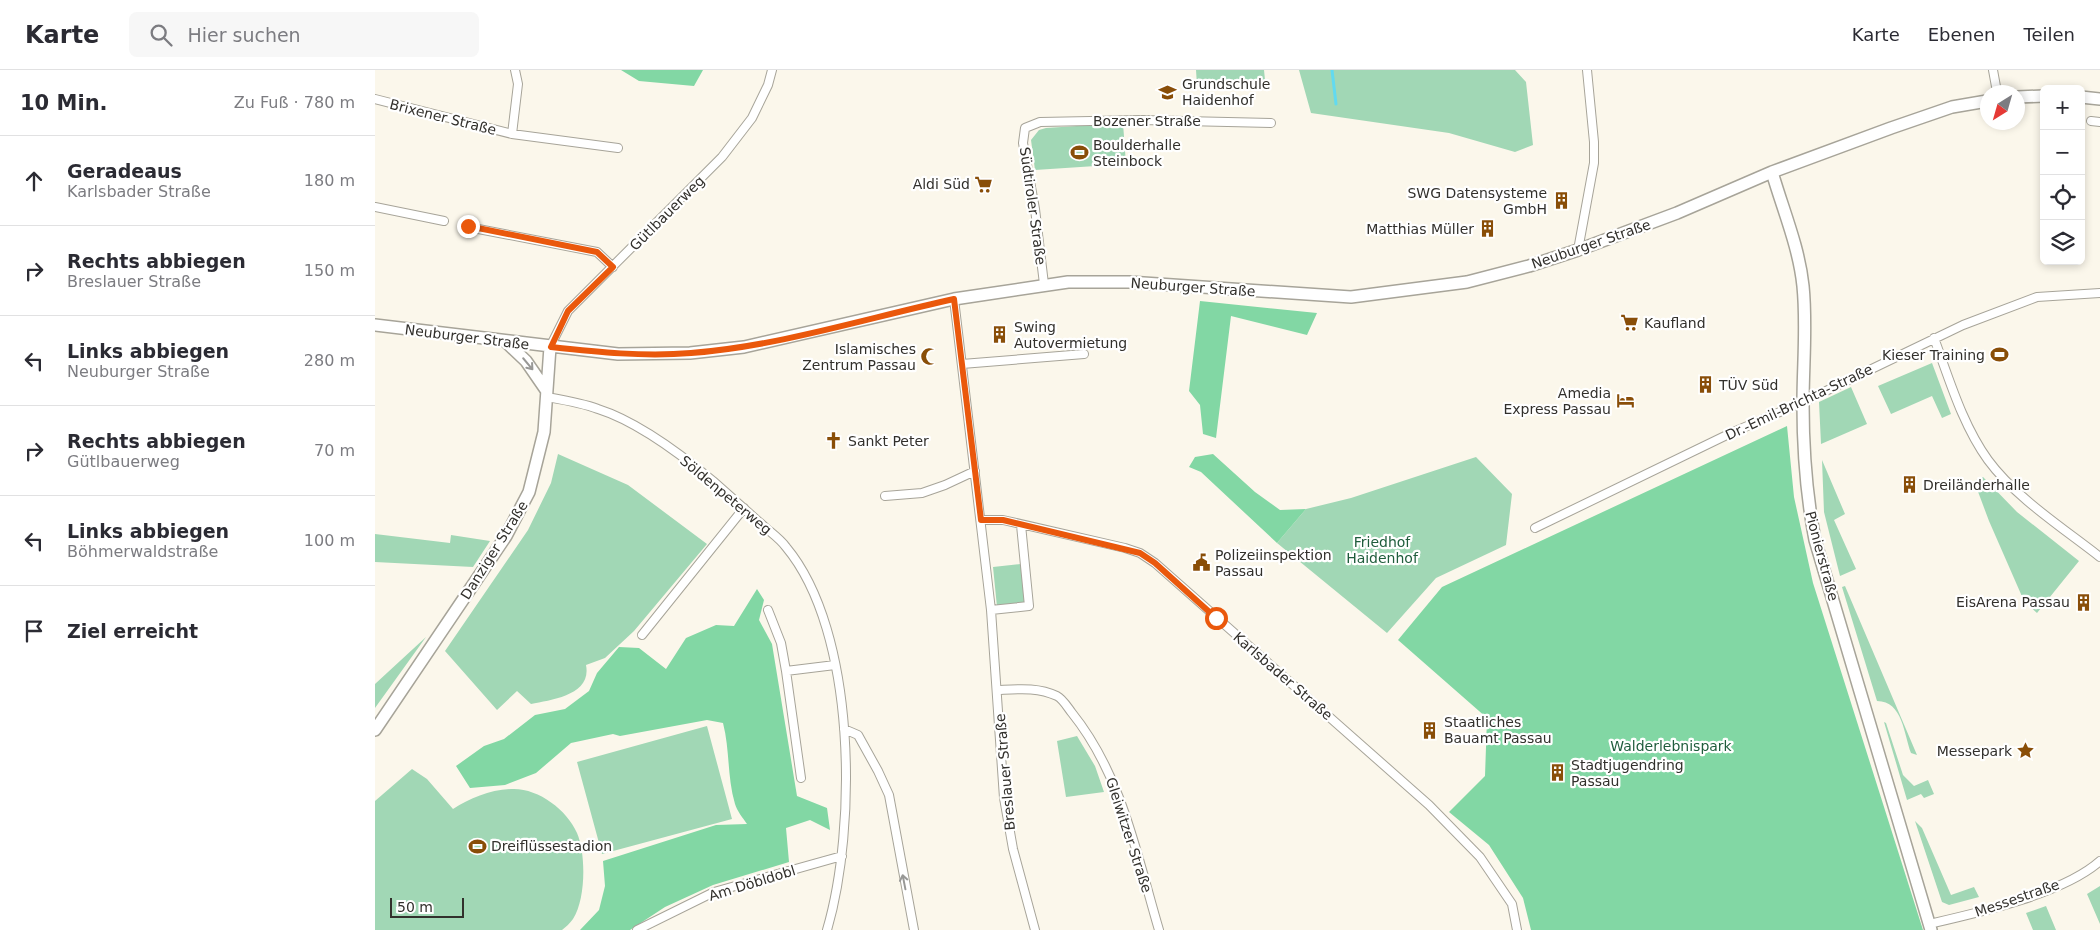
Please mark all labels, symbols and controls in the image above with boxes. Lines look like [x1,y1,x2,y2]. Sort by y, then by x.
search box [129,12,479,57]
text: Karte [25,21,99,49]
icon: search [147,21,175,49]
text: Hier suchen [187,24,301,46]
text: Karte [1852,24,1900,45]
text: Ebenen [1928,24,1996,45]
text: Teilen [2024,24,2075,45]
place label: Grundschule Haidenhof [1182,76,1270,108]
school or university icon: Grundschule Haidenhof [1158,82,1178,102]
north arrow [1980,85,2025,130]
map controls [2040,85,2085,265]
button: + [2040,85,2085,130]
text: 10 Min. [20,91,108,115]
text: Zu Fuß · 780 m [234,93,355,112]
street label: Brixener Straße [388,96,498,138]
street label: Bozener Straße [1093,113,1201,129]
button: − [2040,130,2085,175]
place label: Boulderhalle Steinbock [1093,137,1181,169]
sports icon: Boulderhalle Steinbock [1069,143,1089,163]
street label: Südtiroler Straße [1017,146,1049,266]
text: Geradeaus [67,160,182,182]
icon: ahead [20,167,48,195]
text: 180 m [304,171,355,190]
street label: Gütlbauerweg [626,172,708,254]
supermarket icon: Aldi Süd [974,174,994,194]
button: locate [2040,175,2085,220]
place label: Aldi Süd [913,176,970,192]
text: Karlsbader Straße [67,182,211,201]
place label: SWG Datensysteme GmbH [1407,185,1547,217]
building icon: SWG Datensysteme GmbH [1551,191,1571,211]
route end [457,215,480,238]
street label: Neuburger Straße [1529,216,1653,272]
building icon: Matthias Müller [1478,219,1498,239]
button: layers [2040,220,2085,265]
place label: Matthias Müller [1366,221,1474,237]
text: Rechts abbiegen [67,250,246,272]
icon: right [20,257,48,285]
text: 150 m [304,261,355,280]
text: Breslauer Straße [67,272,201,291]
street label: Neuburger Straße [1130,275,1256,299]
supermarket icon: Kaufland [1620,313,1640,333]
place label: Kaufland [1644,315,1706,331]
place label: Swing Autovermietung [1014,319,1127,351]
street label: Neuburger Straße [404,321,530,353]
building icon: Swing Autovermietung [990,325,1010,345]
text: Links abbiegen [67,340,229,362]
place label: Islamisches Zentrum Passau [802,341,916,373]
sports icon: Kieser Training [1989,345,2009,365]
icon: left [20,347,48,375]
mosque icon: Islamisches Zentrum Passau [920,347,940,367]
place label: Kieser Training [1882,347,1985,363]
text: 280 m [304,351,355,370]
one-way arrow [523,358,534,371]
street label: Dr.-Emil-Brichta-Straße [1723,361,1875,443]
text: Neuburger Straße [67,362,210,381]
building icon: TÜV Süd [1695,375,1715,395]
place label: TÜV Süd [1718,376,1778,393]
place label: Amedia Express Passau [1503,385,1611,417]
hotel icon: Amedia Express Passau [1615,391,1635,411]
text: Rechts abbiegen [67,430,246,452]
church icon: Sankt Peter [824,431,844,451]
place label: Sankt Peter [848,433,929,449]
icon: right [20,437,48,465]
text: 70 m [314,441,355,460]
text: Gütlbauerweg [67,452,180,471]
street label: Söldenpeterweg [677,452,775,538]
building icon: Dreiländerhalle [1899,475,1919,495]
place label: Dreiländerhalle [1923,477,2030,493]
street label: Danziger Straße [457,498,531,602]
street label: Pionierstraße [1802,509,1842,603]
text: Links abbiegen [67,520,229,542]
icon: left [20,527,48,555]
text: 100 m [304,531,355,550]
park label: Friedhof Haidenhof [1346,534,1419,566]
text: Böhmerwaldstraße [67,542,218,561]
place label: Polizeiinspektion Passau [1215,547,1332,579]
public building icon: Polizeiinspektion Passau [1191,553,1211,573]
building icon: EisArena Passau [2074,592,2094,612]
place label: EisArena Passau [1956,594,2070,610]
route start [1205,607,1228,630]
icon: arrive [20,617,48,645]
text: Ziel erreicht [67,620,198,642]
street label: Karlsbader Straße [1230,629,1336,723]
street label: Breslauer Straße [992,713,1018,831]
place label: Staatliches Bauamt Passau [1444,714,1552,746]
building icon: Staatliches Bauamt Passau [1420,720,1440,740]
park label: Walderlebnispark [1610,738,1733,754]
place icon: Messepark [2016,741,2036,761]
place label: Messepark [1937,743,2013,759]
place label: Stadtjugendring Passau [1571,757,1684,789]
building icon: Stadtjugendring Passau [1547,763,1567,783]
street label: Gleiwitzer Straße [1103,775,1155,895]
sports icon: Dreiflüssestadion [467,836,487,856]
place label: Dreiflüssestadion [491,838,612,854]
street label: Am Döbldobl [707,862,797,904]
one-way arrow [899,875,909,891]
street label: Messestraße [1973,876,2061,920]
scale bar [390,895,464,918]
text: 50 m [397,899,433,915]

